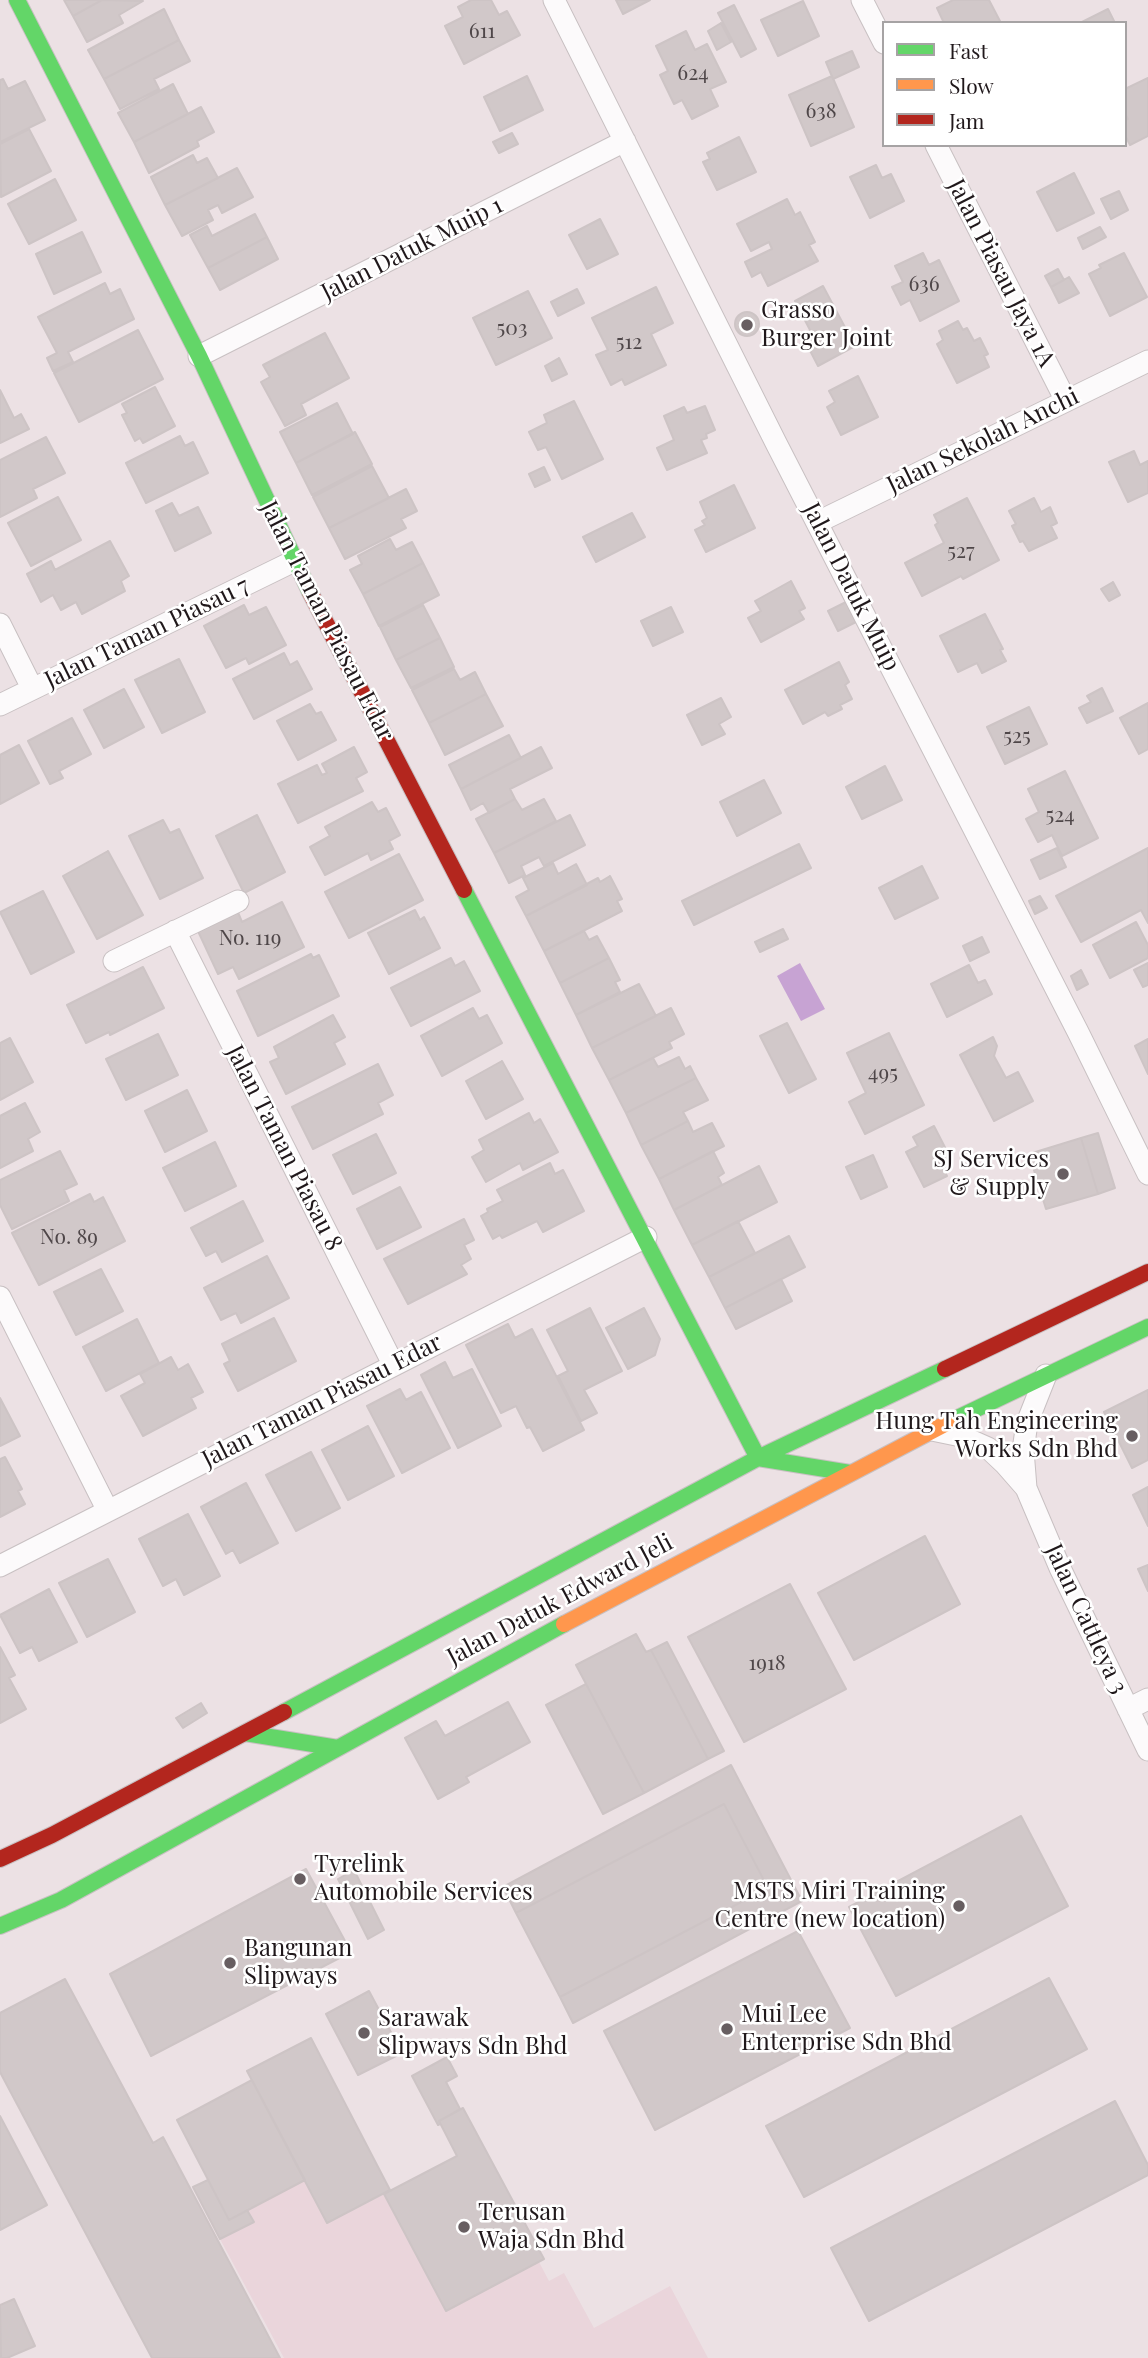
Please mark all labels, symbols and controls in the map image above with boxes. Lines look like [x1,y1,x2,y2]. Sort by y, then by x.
house number: 611 [469,18,495,44]
legend [882,21,1127,147]
text: Fast [949,36,988,64]
house number: 624 [677,60,709,86]
text: Slow [949,71,994,99]
house number: 638 [805,98,837,124]
text: Jam [949,106,985,134]
street label: Jalan Piasau Jaya 1A [941,174,1061,372]
street label: Jalan Datuk Muip 1 [317,191,507,307]
house number: 636 [908,271,940,297]
place label: Grasso Burger Joint [761,297,892,353]
house number: 503 [497,315,527,341]
marker: Grasso Burger Joint [739,317,755,333]
house number: 512 [616,329,642,355]
street label: Jalan Sekolah Anchi [882,382,1084,500]
street label: Jalan Taman Piasau Edar [254,496,400,746]
street label: Jalan Datuk Muip [796,498,906,676]
house number: 527 [947,538,975,564]
street label: Jalan Taman Piasau 7 [40,571,254,695]
house number: 525 [1003,723,1031,749]
house number: 524 [1045,802,1075,828]
house number: No. 119 [219,925,281,951]
street label: Jalan Taman Piasau 8 [220,1041,348,1255]
house number: 495 [868,1060,898,1086]
place label: SJ Services & Supply [933,1146,1049,1202]
marker: SJ Services & Supply [1055,1166,1071,1182]
house number: No. 89 [40,1224,98,1250]
street label: Jalan Taman Piasau Edar [197,1328,447,1474]
place label: Hung Tah Engineering Works Sdn Bhd [875,1408,1118,1464]
marker: Hung Tah Engineering Works Sdn Bhd [1124,1428,1140,1444]
street label: Jalan Datuk Edward Jeli [442,1528,678,1672]
street label: Jalan Cattleya 3 [1039,1539,1133,1699]
house number: 1918 [748,1650,786,1676]
place label: Tyrelink Automobile Services [314,1851,533,1907]
marker: Tyrelink Automobile Services [292,1871,308,1887]
place label: MSTS Miri Training Centre (new location) [715,1878,945,1934]
marker: MSTS Miri Training Centre (new location) [951,1898,967,1914]
place label: Bangunan Slipways [244,1935,352,1991]
marker: Bangunan Slipways [222,1955,238,1971]
place label: Mui Lee Enterprise Sdn Bhd [741,2001,952,2057]
place label: Sarawak Slipways Sdn Bhd [378,2005,567,2061]
marker: Mui Lee Enterprise Sdn Bhd [719,2021,735,2037]
marker: Sarawak Slipways Sdn Bhd [356,2025,372,2041]
place label: Terusan Waja Sdn Bhd [478,2199,625,2255]
marker: Terusan Waja Sdn Bhd [456,2219,472,2235]

